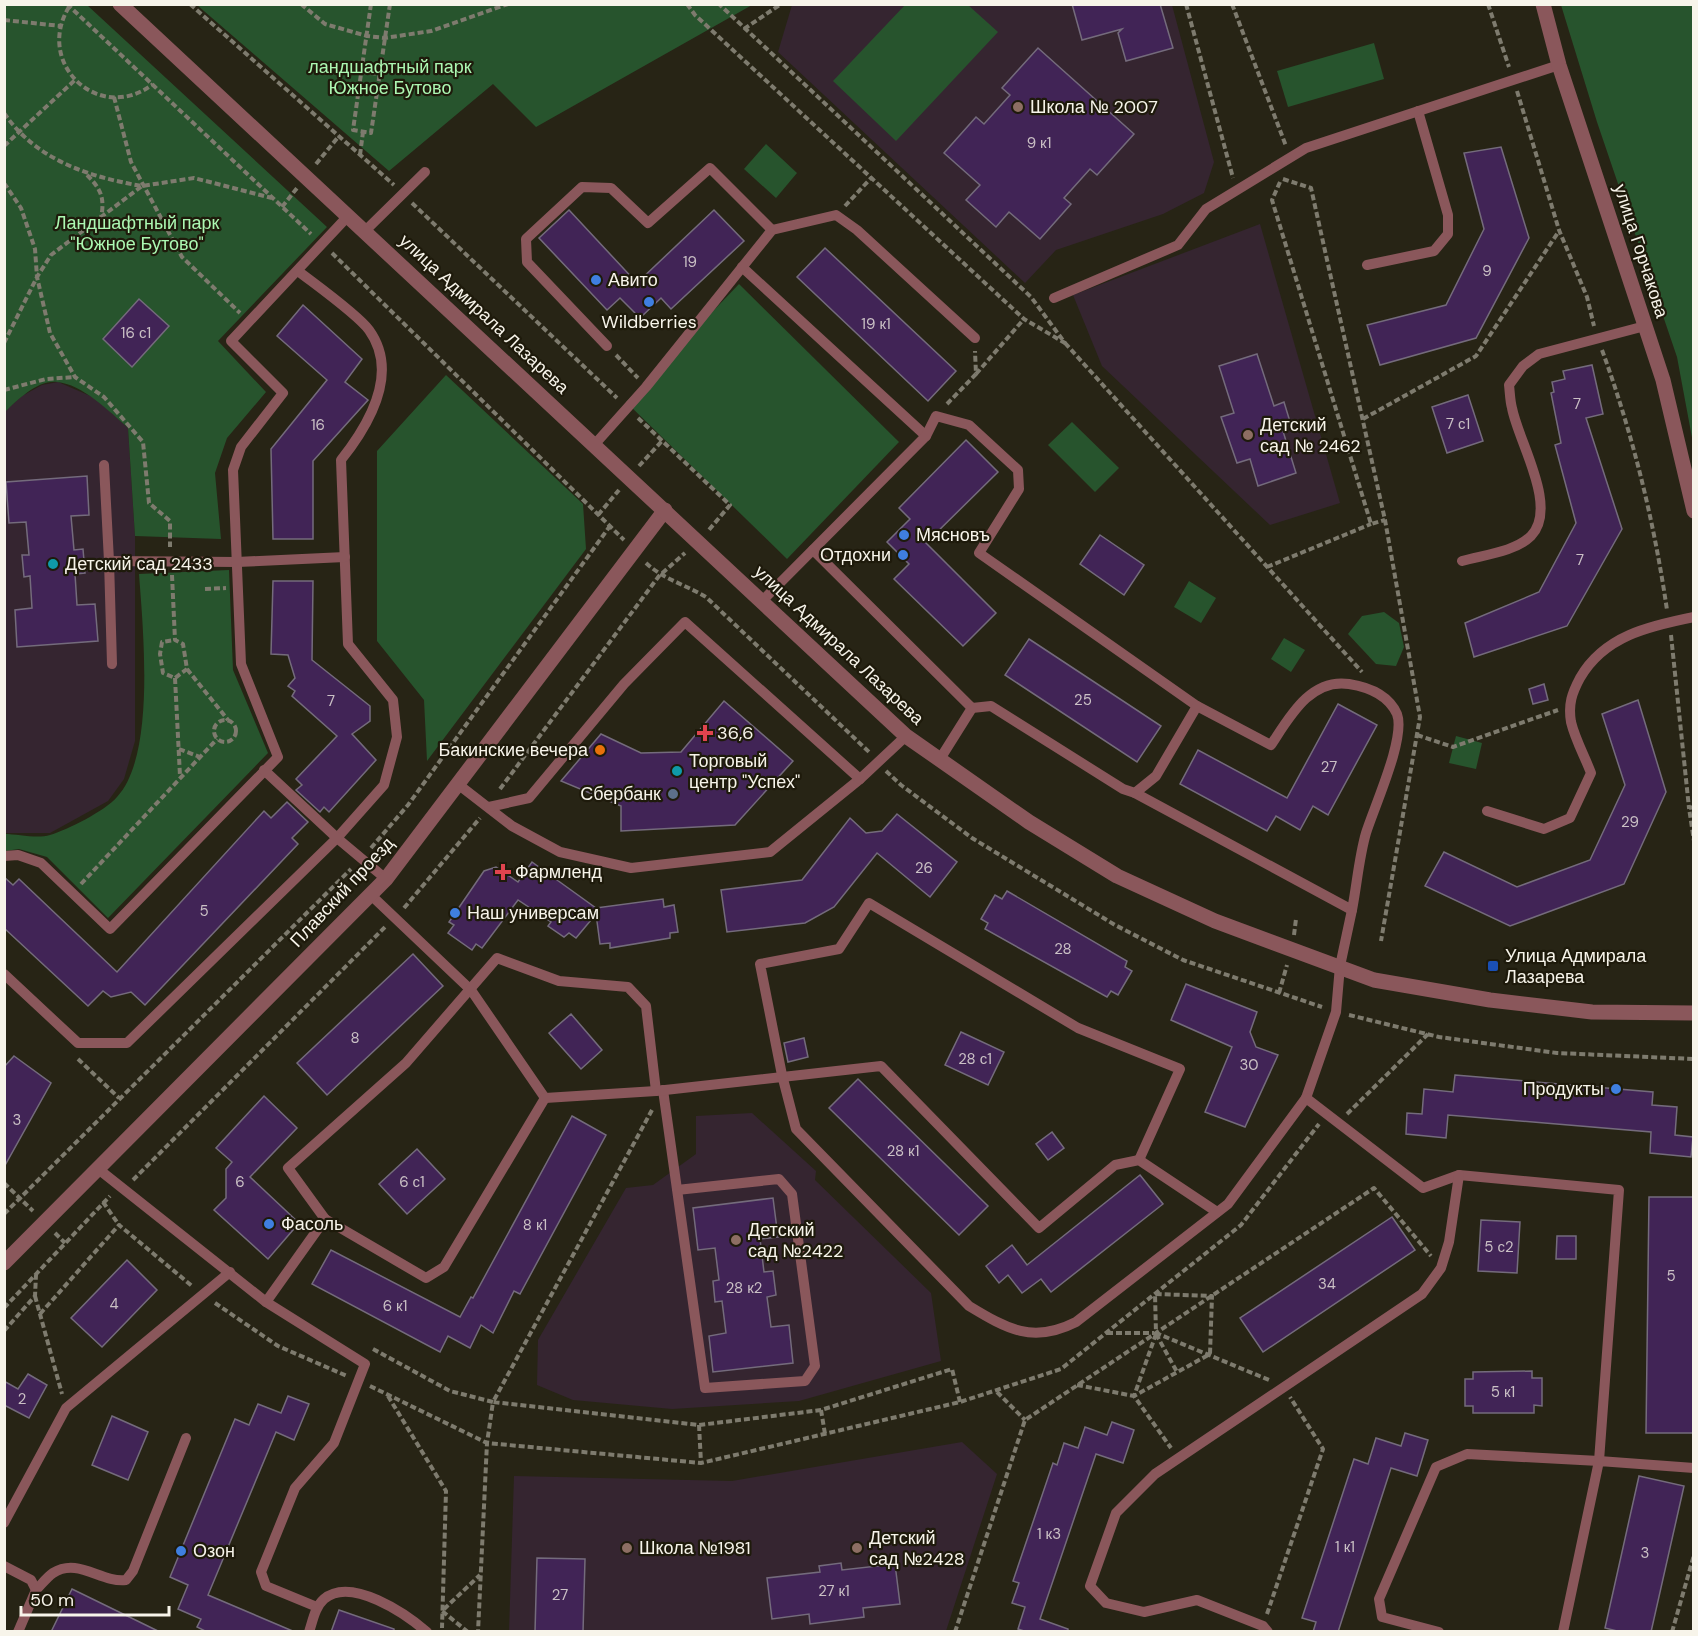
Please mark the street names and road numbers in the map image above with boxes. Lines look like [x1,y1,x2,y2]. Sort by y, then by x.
street label: улица Горчакова [1608,181,1674,322]
street label: улица Адмирала Лазарева [394,229,575,400]
street label: улица Адмирала Лазарева [749,560,930,731]
street label: Плавский проезд [285,831,400,952]

